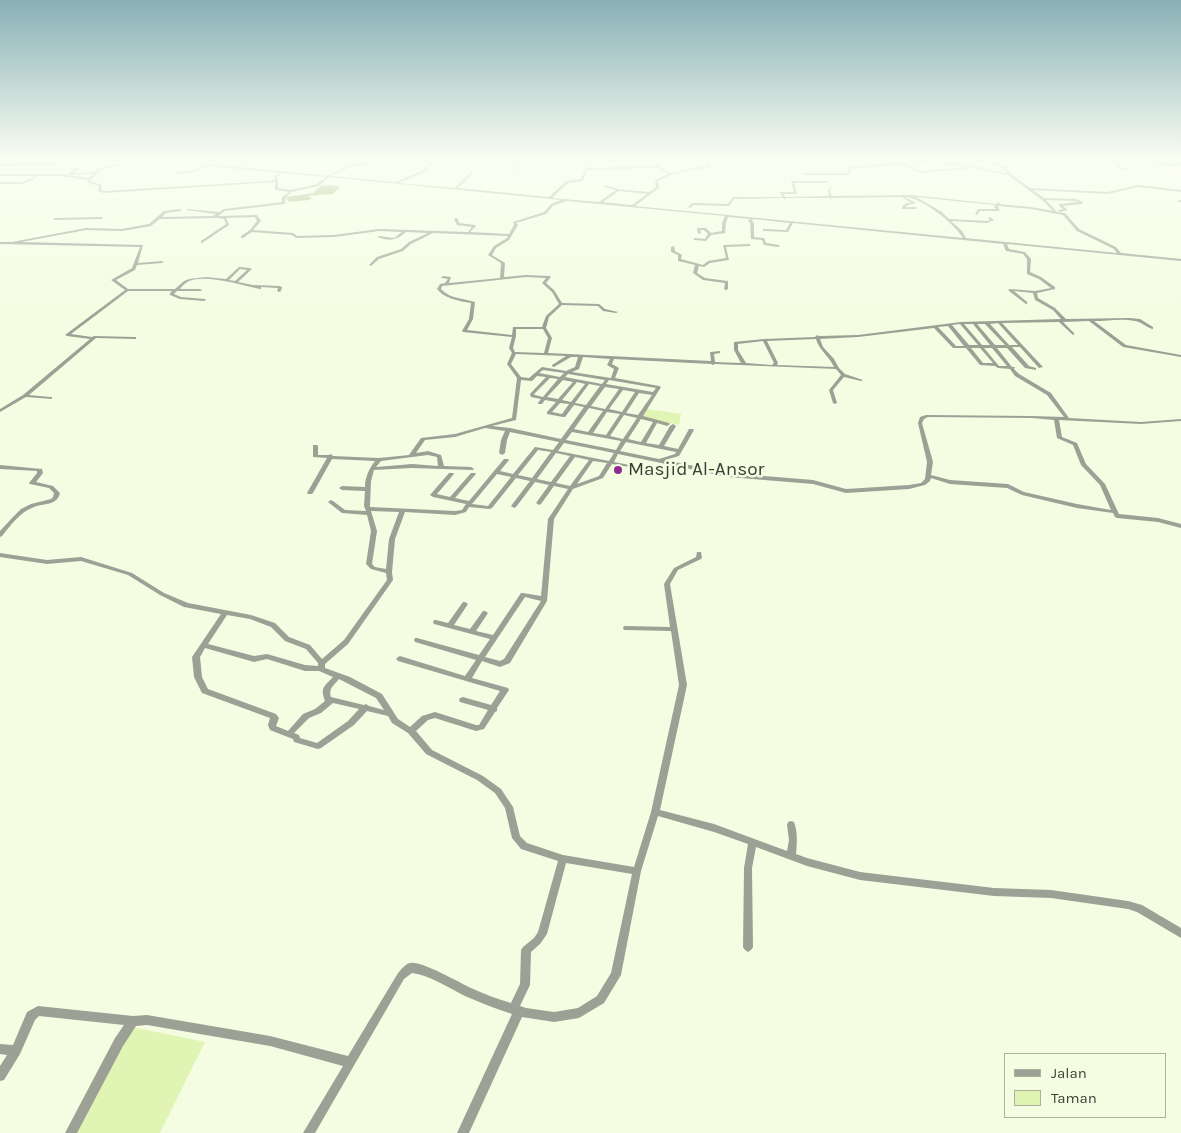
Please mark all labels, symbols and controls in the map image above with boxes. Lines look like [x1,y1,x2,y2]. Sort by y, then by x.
place label: Masjid Al-Ansor [628,459,764,481]
marker: Masjid Al-Ansor [612,464,624,476]
legend [1004,1053,1166,1118]
text: Jalan [1051,1064,1087,1082]
text: Taman [1051,1089,1097,1107]

